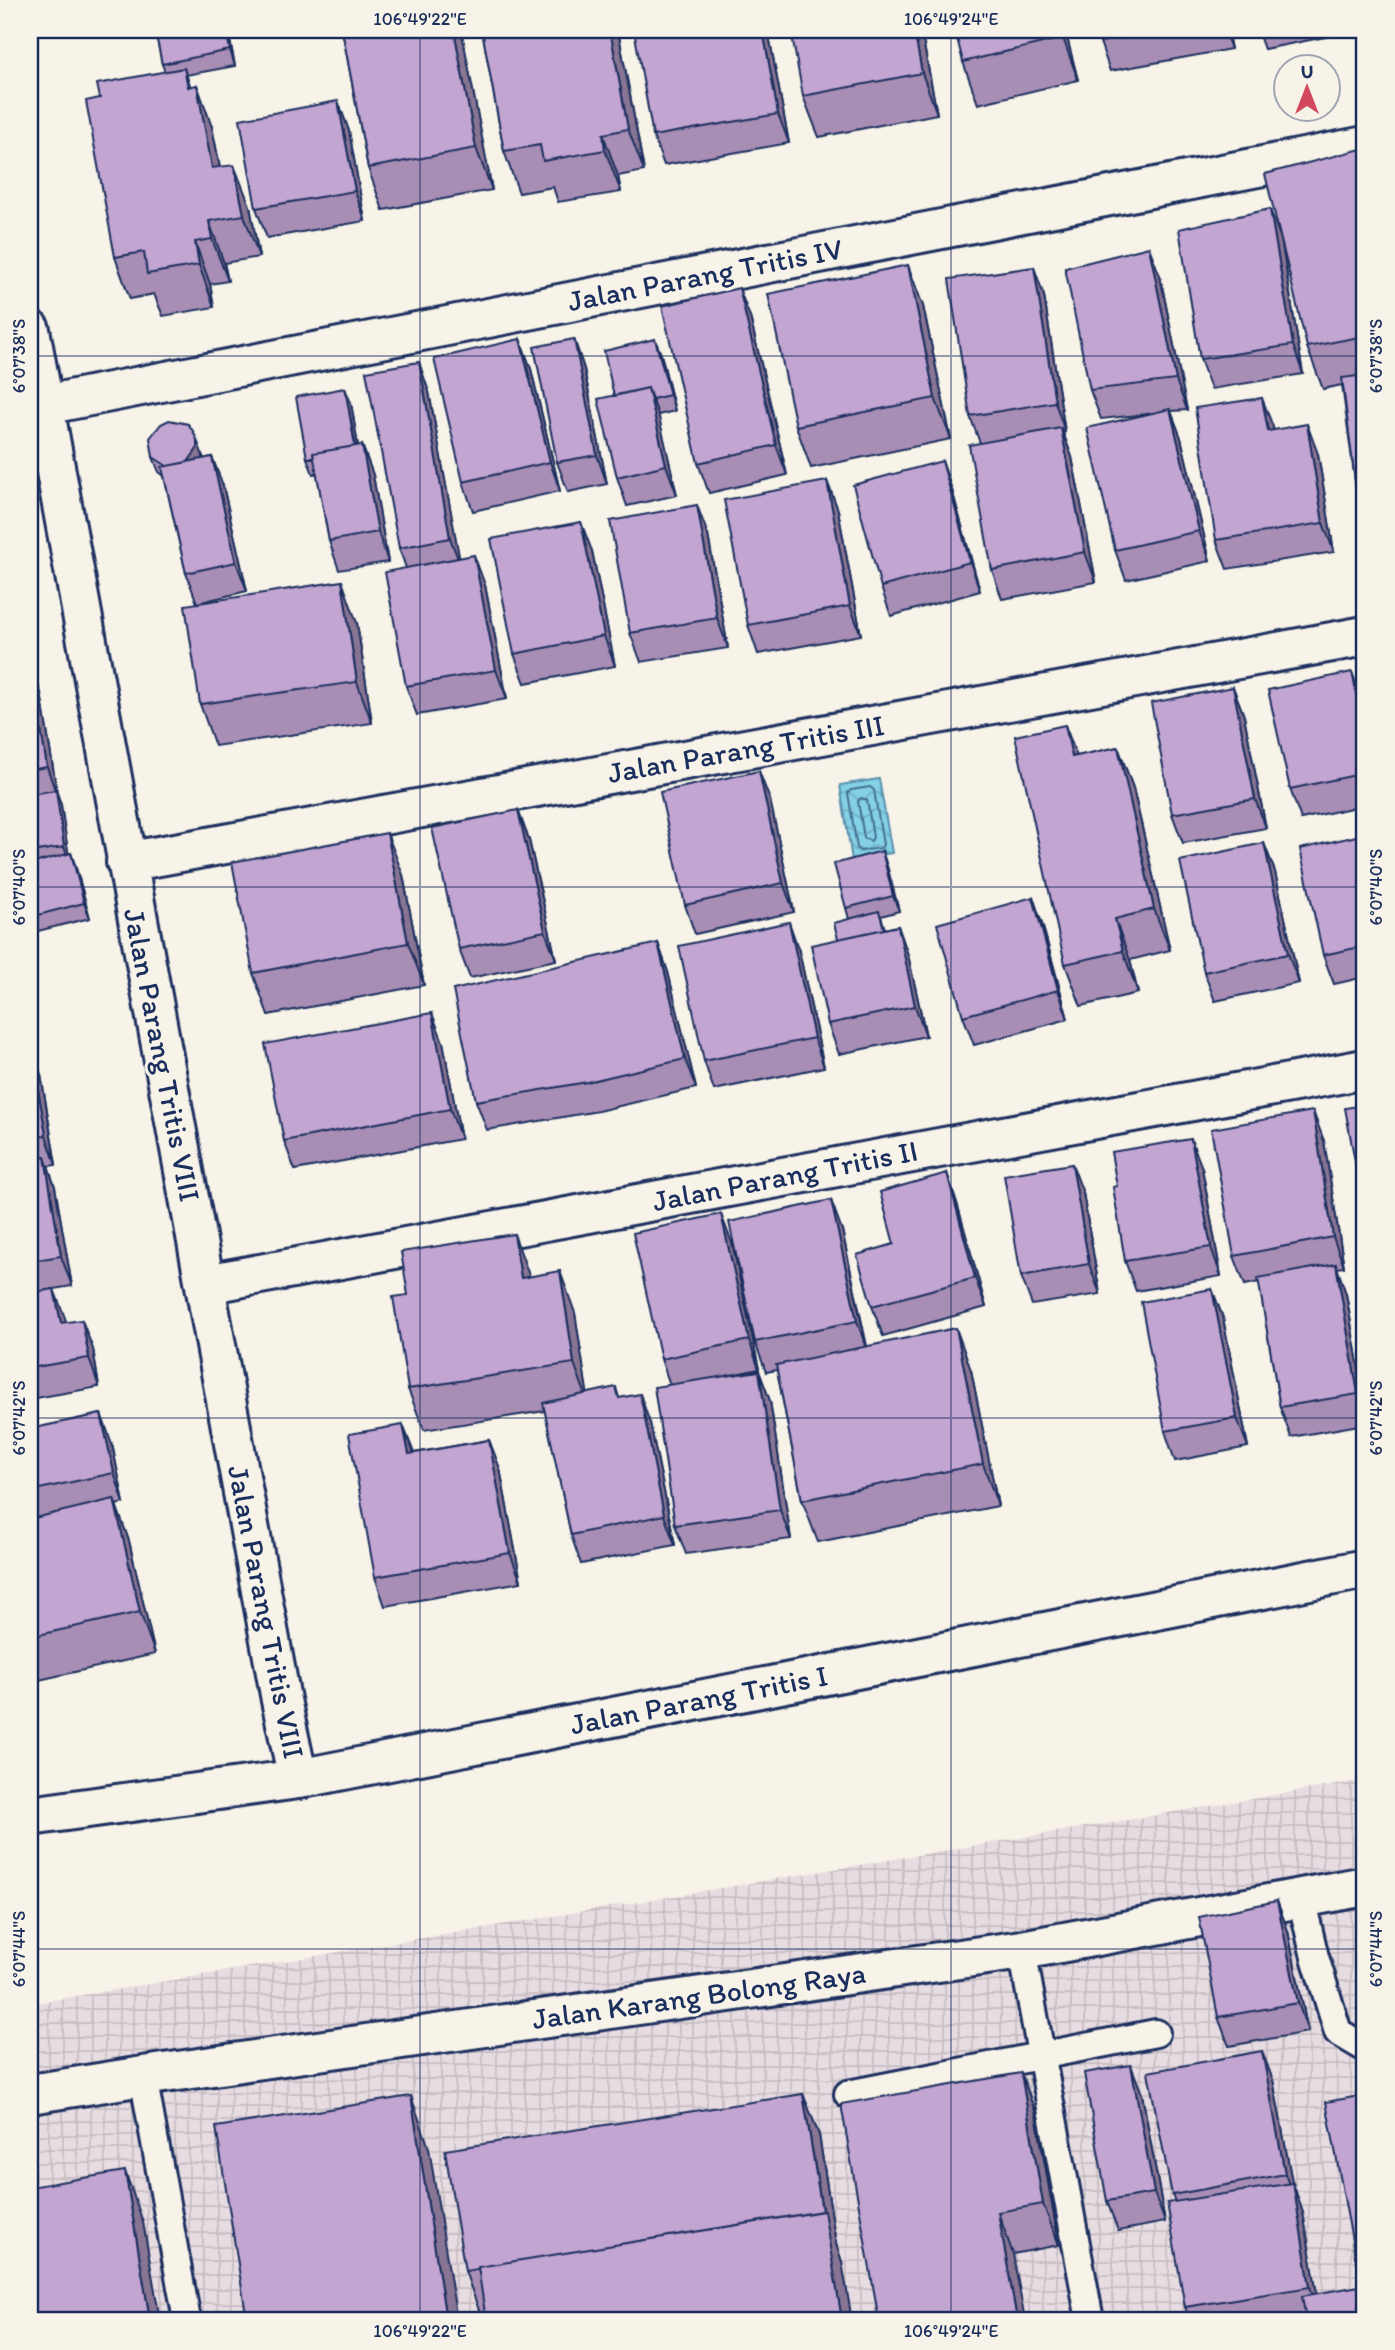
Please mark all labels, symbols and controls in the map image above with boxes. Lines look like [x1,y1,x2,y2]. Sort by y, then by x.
text: 106°49'22"E [373,8,467,30]
text: 106°49'24"E [904,8,998,30]
north arrow [1272,52,1342,122]
text: U [1301,60,1313,83]
street label: Jalan Parang Tritis IV [564,230,846,319]
text: 6°07'38"S [8,319,30,393]
text: 6°07'38"S [1365,319,1387,393]
street label: Jalan Parang Tritis III [605,706,887,791]
text: 6°07'40"S [8,849,30,925]
text: 6°07'40"S [1365,849,1387,925]
street label: Jalan Parang Tritis VIII [116,905,209,1205]
street label: Jalan Parang Tritis II [649,1132,921,1219]
text: 6°07'42"S [8,1380,30,1456]
text: 6°07'42"S [1365,1380,1387,1456]
street label: Jalan Parang Tritis VIII [220,1462,313,1762]
street label: Jalan Parang Tritis I [567,1656,831,1743]
text: 6°07'44"S [8,1911,30,1987]
text: 6°07'44"S [1365,1911,1387,1987]
street label: Jalan Karang Bolong Raya [530,1954,868,2037]
text: 106°49'22"E [373,2320,467,2342]
text: 106°49'24"E [904,2320,998,2342]

